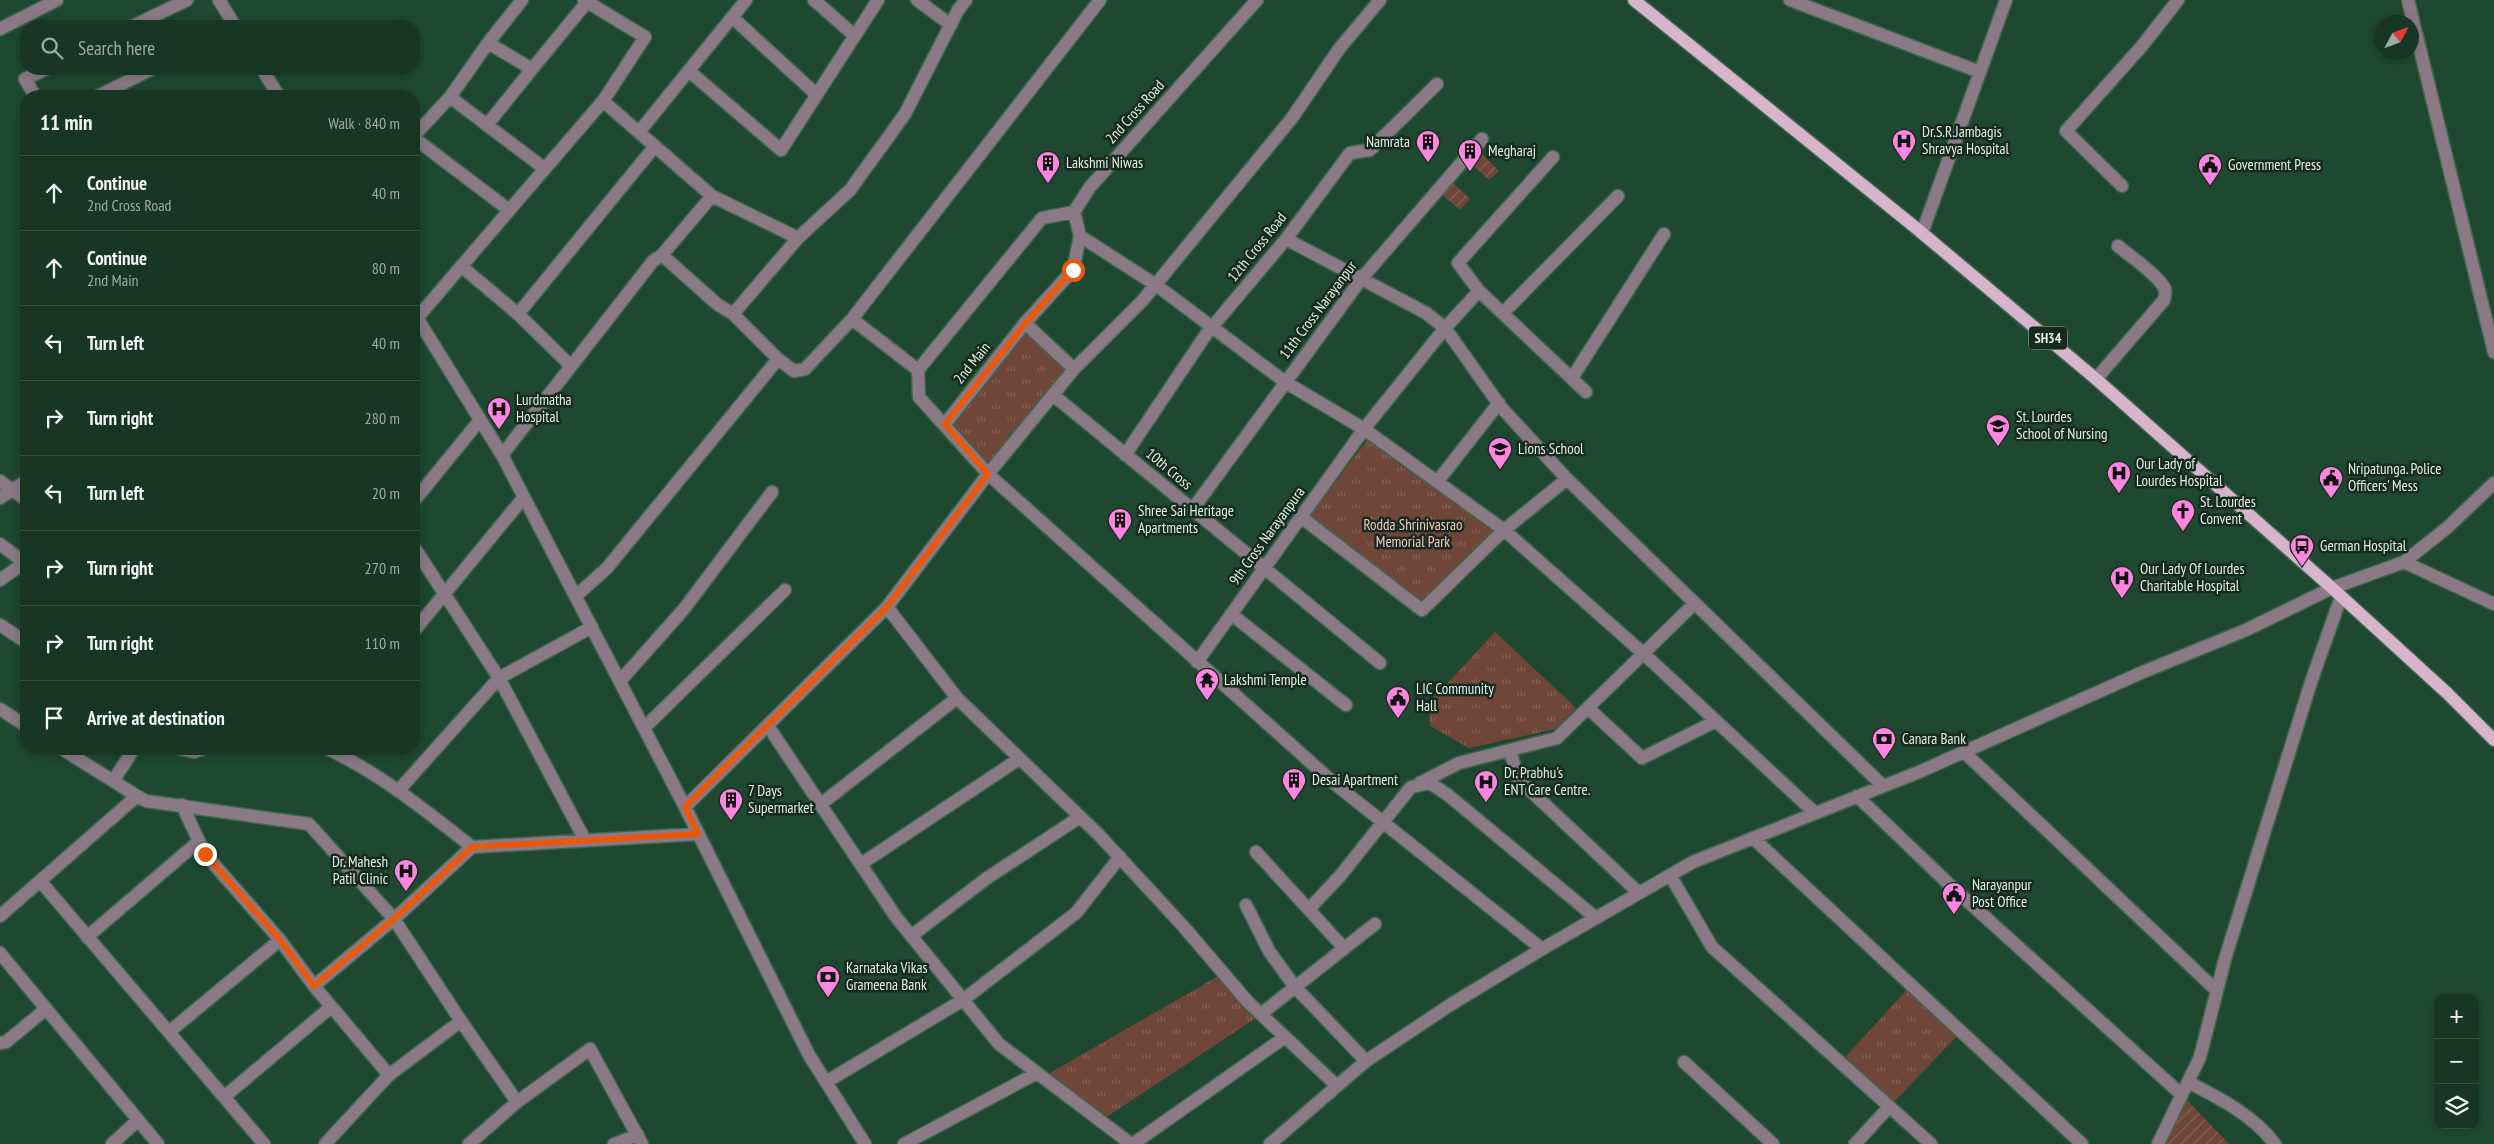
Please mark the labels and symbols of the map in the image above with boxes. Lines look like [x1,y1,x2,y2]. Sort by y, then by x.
north arrow [2374,15,2419,60]
street label: 2nd Cross Road [1101,76,1168,147]
place label: Dr.S.R.Jambagis Shravya Hospital [1922,122,2009,158]
hospital icon: Dr.S.R.Jambagis Shravya Hospital [1891,128,1917,162]
building icon: Namrata [1415,129,1441,163]
place label: Namrata [1366,132,1410,151]
building icon: Megharaj [1457,138,1483,172]
place label: Megharaj [1488,141,1536,160]
building icon: Lakshmi Niwas [1035,150,1061,184]
public building icon: Government Press [2197,152,2223,186]
place label: Lakshmi Niwas [1066,153,1143,172]
place label: Government Press [2228,155,2321,174]
street label: 12th Cross Road [1223,208,1290,285]
street label: 11th Cross Narayanpur [1275,256,1361,362]
route start [1062,259,1085,282]
road number: SH34 [2029,326,2067,349]
street label: 2nd Main [949,338,994,387]
place label: Lurdmatha Hospital [516,390,572,426]
hospital icon: Lurdmatha Hospital [486,396,512,430]
place label: St. Lourdes School of Nursing [2016,407,2107,443]
school or university icon: St. Lourdes School of Nursing [1985,413,2011,447]
school or university icon: Lions School [1487,436,1513,470]
place label: Lions School [1518,439,1584,458]
street label: 10th Cross [1142,444,1196,494]
place label: Our Lady of Lourdes Hospital [2136,454,2223,490]
place label: Nripatunga. Police Officers' Mess [2348,459,2441,495]
hospital icon: Our Lady of Lourdes Hospital [2106,460,2132,494]
public building icon: Nripatunga. Police Officers' Mess [2318,465,2344,499]
street label: 9th Cross Narayanpura [1225,483,1309,589]
place label: St. Lourdes Convent [2200,492,2256,528]
church icon: St. Lourdes Convent [2170,498,2196,532]
place label: Shree Sai Heritage Apartments [1138,501,1234,537]
building icon: Shree Sai Heritage Apartments [1107,507,1133,541]
park label: Rodda Shrinivasrao Memorial Park [1364,515,1462,551]
bus stop icon: German Hospital [2289,533,2315,567]
place label: German Hospital [2320,536,2407,555]
place label: Our Lady Of Lourdes Charitable Hospital [2140,559,2245,595]
hospital icon: Our Lady Of Lourdes Charitable Hospital [2109,565,2135,599]
temple icon: Lakshmi Temple [1194,667,1220,701]
place label: Lakshmi Temple [1224,670,1307,689]
place label: LIC Community Hall [1416,679,1494,715]
public building icon: LIC Community Hall [1385,685,1411,719]
bank icon: Canara Bank [1871,726,1897,760]
place label: Canara Bank [1902,729,1966,748]
place label: Dr. Prabhu's ENT Care Centre. [1504,763,1591,799]
building icon: Desai Apartment [1281,767,1307,801]
hospital icon: Dr. Prabhu's ENT Care Centre. [1473,769,1499,803]
place label: Desai Apartment [1312,770,1398,789]
place label: 7 Days Supermarket [748,781,814,817]
building icon: 7 Days Supermarket [718,787,744,821]
route end [194,843,217,866]
place label: Dr. Mahesh Patil Clinic [332,852,389,888]
hospital icon: Dr. Mahesh Patil Clinic [393,858,419,892]
place label: Narayanpur Post Office [1972,875,2032,911]
public building icon: Narayanpur Post Office [1941,881,1967,915]
place label: Karnataka Vikas Grameena Bank [846,958,928,994]
bank icon: Karnataka Vikas Grameena Bank [815,964,841,998]

